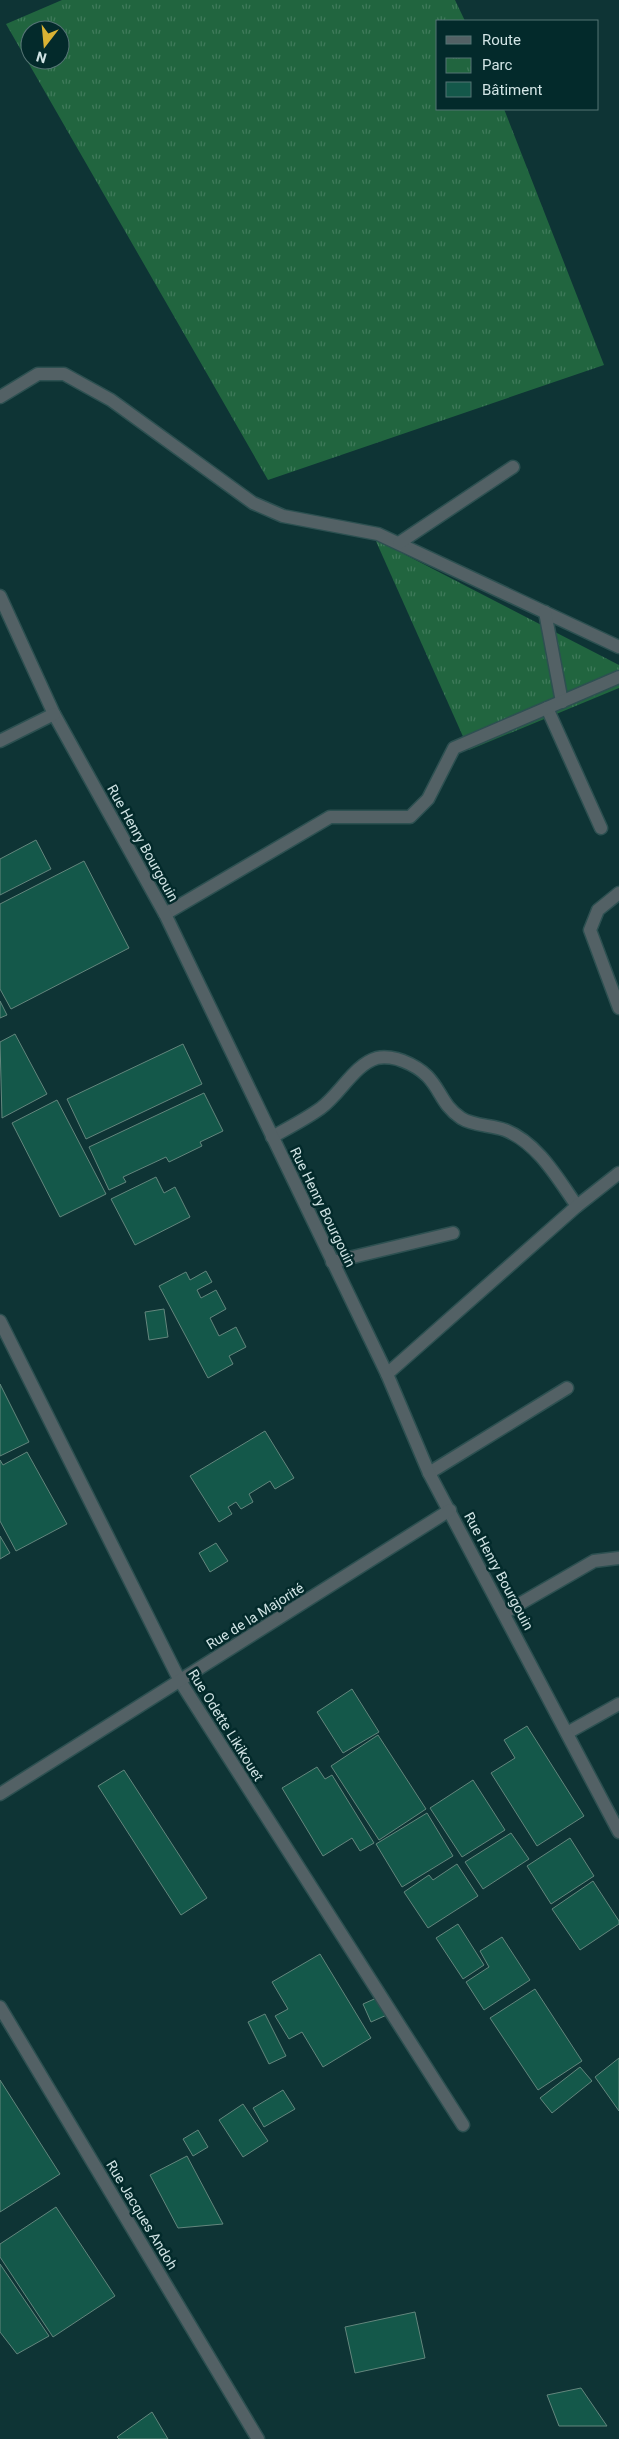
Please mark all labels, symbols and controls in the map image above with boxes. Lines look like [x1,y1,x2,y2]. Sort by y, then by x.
north arrow [20,20,70,70]
legend [436,20,599,110]
text: Route [482,31,521,49]
text: N [34,48,48,67]
text: Parc [482,56,512,74]
text: Bâtiment [482,81,542,99]
street label: Rue Henry Bourgouin [104,782,182,904]
street label: Rue Henry Bourgouin [287,1145,359,1269]
street label: Rue Henry Bourgouin [461,1509,537,1633]
street label: Rue de la Majorité [203,1580,307,1652]
street label: Rue Odette Likikouet [185,1666,267,1784]
street label: Rue Jacques Andoh [103,2158,181,2272]

